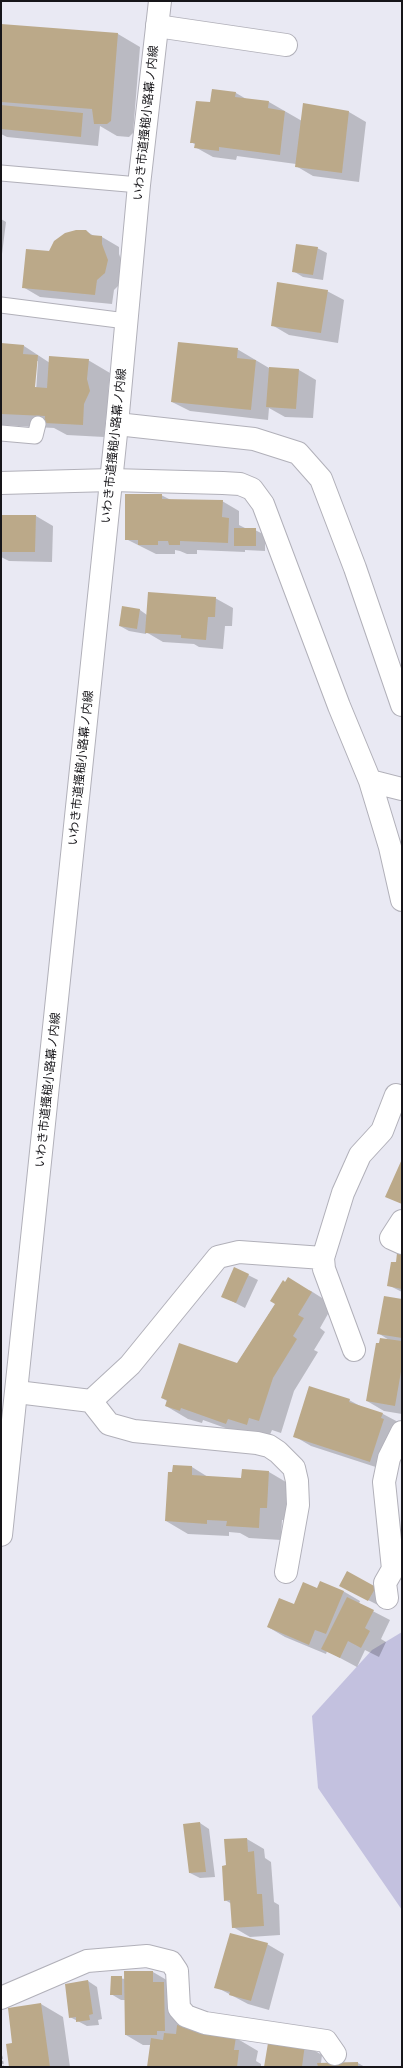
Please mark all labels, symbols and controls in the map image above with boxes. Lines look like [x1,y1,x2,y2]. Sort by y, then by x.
street label: いわき市道搔槌小路幕ノ内線 [131,45,161,201]
street label: いわき市道搔槌小路幕ノ内線 [99,368,129,524]
street label: いわき市道搔槌小路幕ノ内線 [66,690,96,846]
street label: いわき市道搔槌小路幕ノ内線 [33,1012,63,1168]

